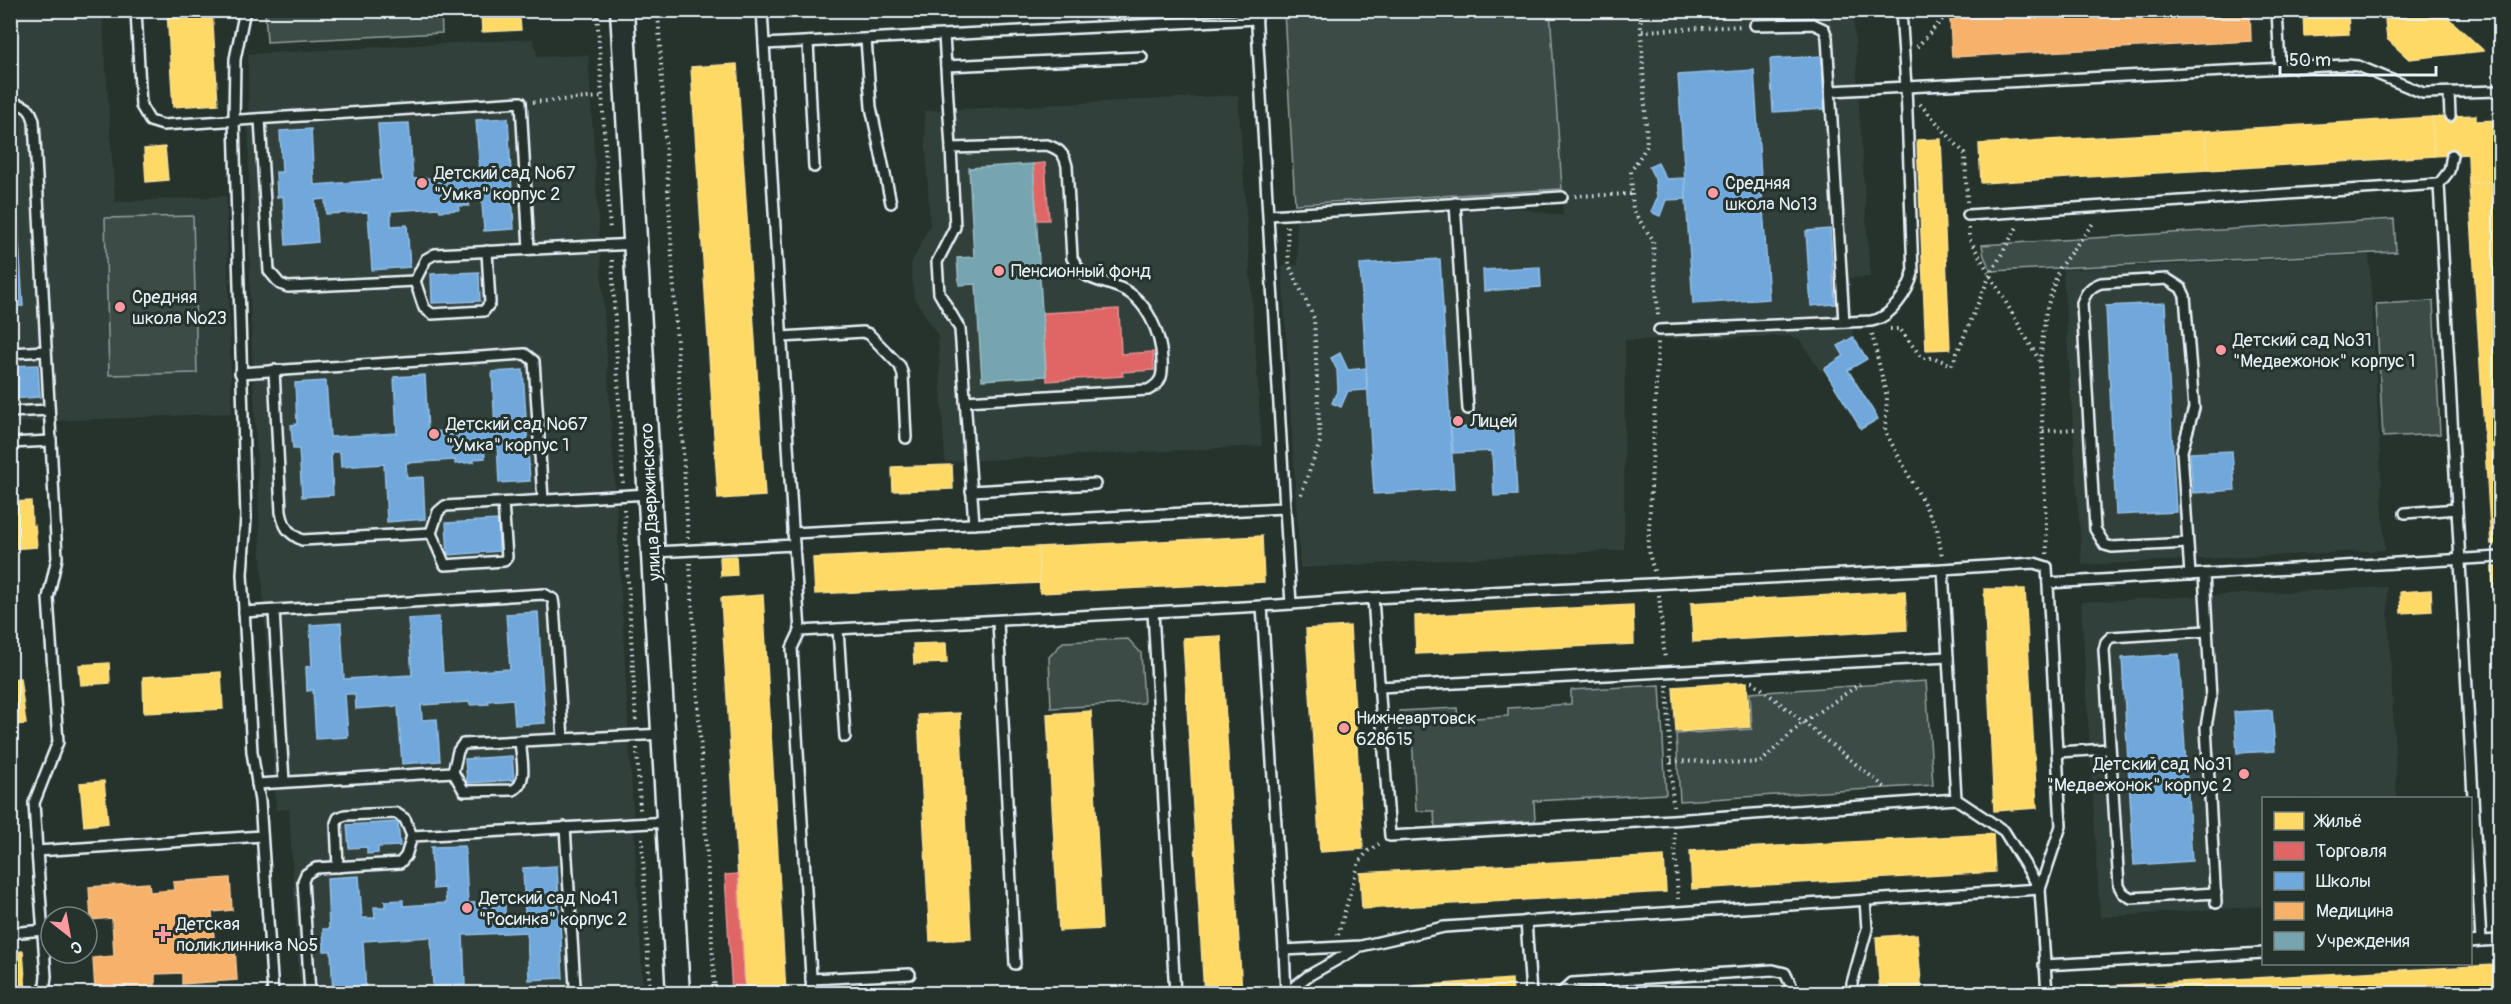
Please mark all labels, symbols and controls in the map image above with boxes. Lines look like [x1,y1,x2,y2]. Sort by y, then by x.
scale bar [2280,39,2436,77]
text: 50 m [2289,49,2331,72]
place label: Детский сад №67 "Умка" корпус 2 [433,162,576,206]
place label: Средняя школа №13 [1725,172,1817,216]
marker: Детский сад №67 "Умка" корпус 2 [415,176,429,190]
marker: Средняя школа №13 [1706,186,1720,200]
place label: Пенсионный фонд [1011,260,1151,283]
marker: Пенсионный фонд [992,264,1006,278]
place label: Средняя школа №23 [132,286,227,330]
marker: Средняя школа №23 [113,300,127,314]
place label: Детский сад №31 "Медвежонок" корпус 1 [2232,329,2415,373]
marker: Детский сад №31 "Медвежонок" корпус 1 [2214,343,2228,357]
place label: Лицей [1469,410,1518,433]
place label: Детский сад №67 "Умка" корпус 1 [445,413,588,457]
marker: Лицей [1451,414,1465,428]
street label: улица Дзержинского [635,422,667,582]
marker: Детский сад №67 "Умка" корпус 1 [427,427,441,441]
place label: Нижневартовск 628615 [1356,707,1476,751]
marker: Нижневартовск 628615 [1337,721,1351,735]
place label: Детский сад №31 "Медвежонок" корпус 2 [2047,753,2232,797]
marker: Детский сад №31 "Медвежонок" корпус 2 [2237,767,2251,781]
legend [2262,797,2472,965]
text: Жильё [2313,810,2362,833]
text: Торговля [2316,840,2387,863]
text: Школы [2316,870,2371,893]
place label: Детский сад №41 "Росинка" корпус 2 [478,887,627,931]
text: Медицина [2316,900,2393,923]
marker: Детский сад №41 "Росинка" корпус 2 [460,901,474,915]
north arrow [39,905,99,965]
place label: Детская поликлинника №5 [175,913,318,957]
marker: Детская поликлинника №5 [154,925,172,943]
text: Учреждения [2316,930,2410,953]
text: С [67,936,86,958]

